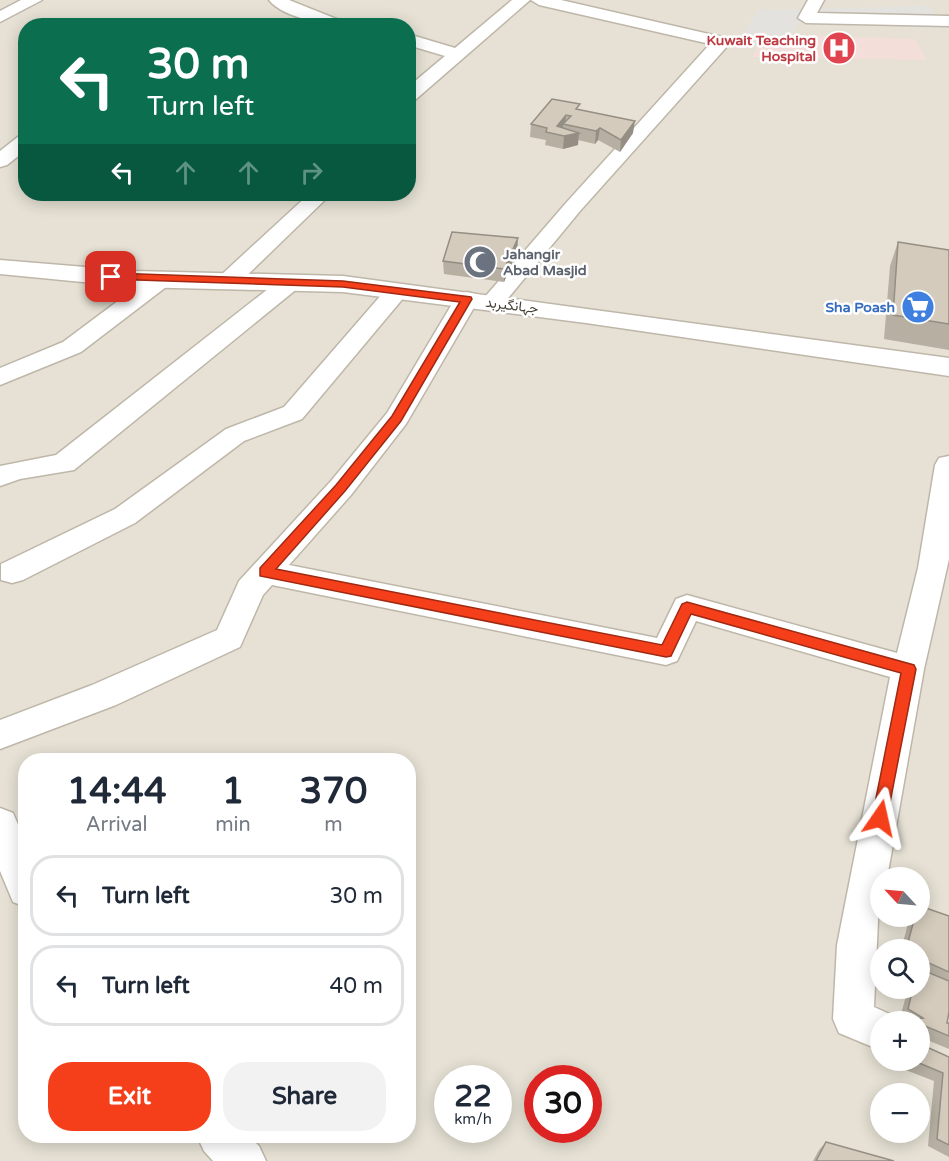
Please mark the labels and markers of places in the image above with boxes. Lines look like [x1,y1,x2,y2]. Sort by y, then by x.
hospital icon: Kuwait Teaching Hospital [821,30,857,66]
place label: Kuwait Teaching Hospital [706,32,816,65]
mosque icon: Jahangir Abad Masjid [462,244,498,280]
place label: Jahangir Abad Masjid [502,246,587,279]
pin [85,251,136,302]
supermarket icon: Sha Poash [900,289,936,325]
place label: Sha Poash [826,299,895,316]

